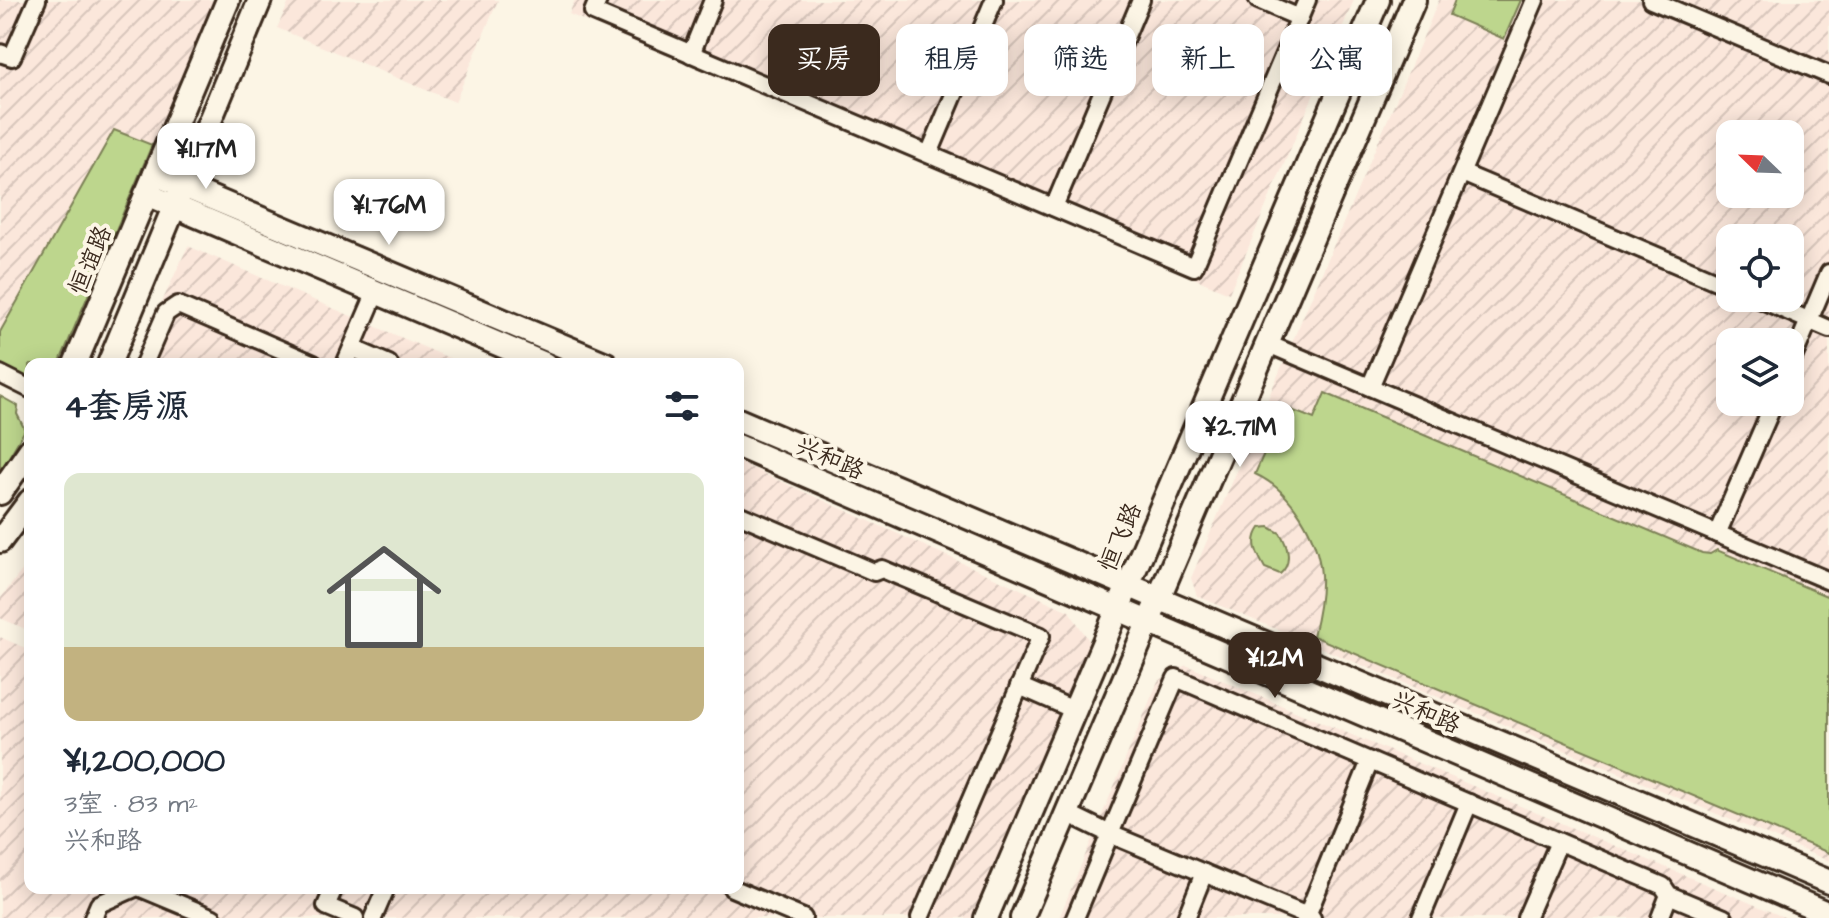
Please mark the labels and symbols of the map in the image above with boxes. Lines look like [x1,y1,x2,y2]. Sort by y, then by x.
north arrow [1716,120,1804,208]
pin: ¥1.17M [141,123,271,191]
pin: ¥1.76M [324,179,454,247]
street label: 恒谊路 [61,221,121,300]
pin: ¥2.71M [1175,401,1305,469]
street label: 兴和路 [790,429,869,489]
street label: 恒飞路 [1091,498,1151,577]
pin: ¥1.2M [1219,632,1331,700]
street label: 兴和路 [1386,683,1465,743]

